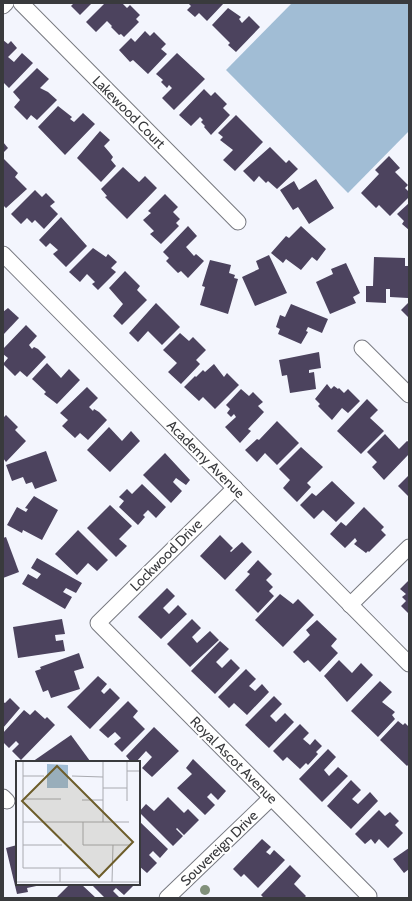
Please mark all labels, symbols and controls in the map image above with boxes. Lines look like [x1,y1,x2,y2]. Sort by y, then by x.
street label: Lakewood Court [89,72,169,152]
street label: Academy Avenue [163,416,249,502]
street label: Lockwood Drive [126,515,206,595]
street label: Royal Ascot Avenue [186,712,282,808]
inset map [16,761,140,885]
street label: Souvereign Drive [176,806,262,890]

